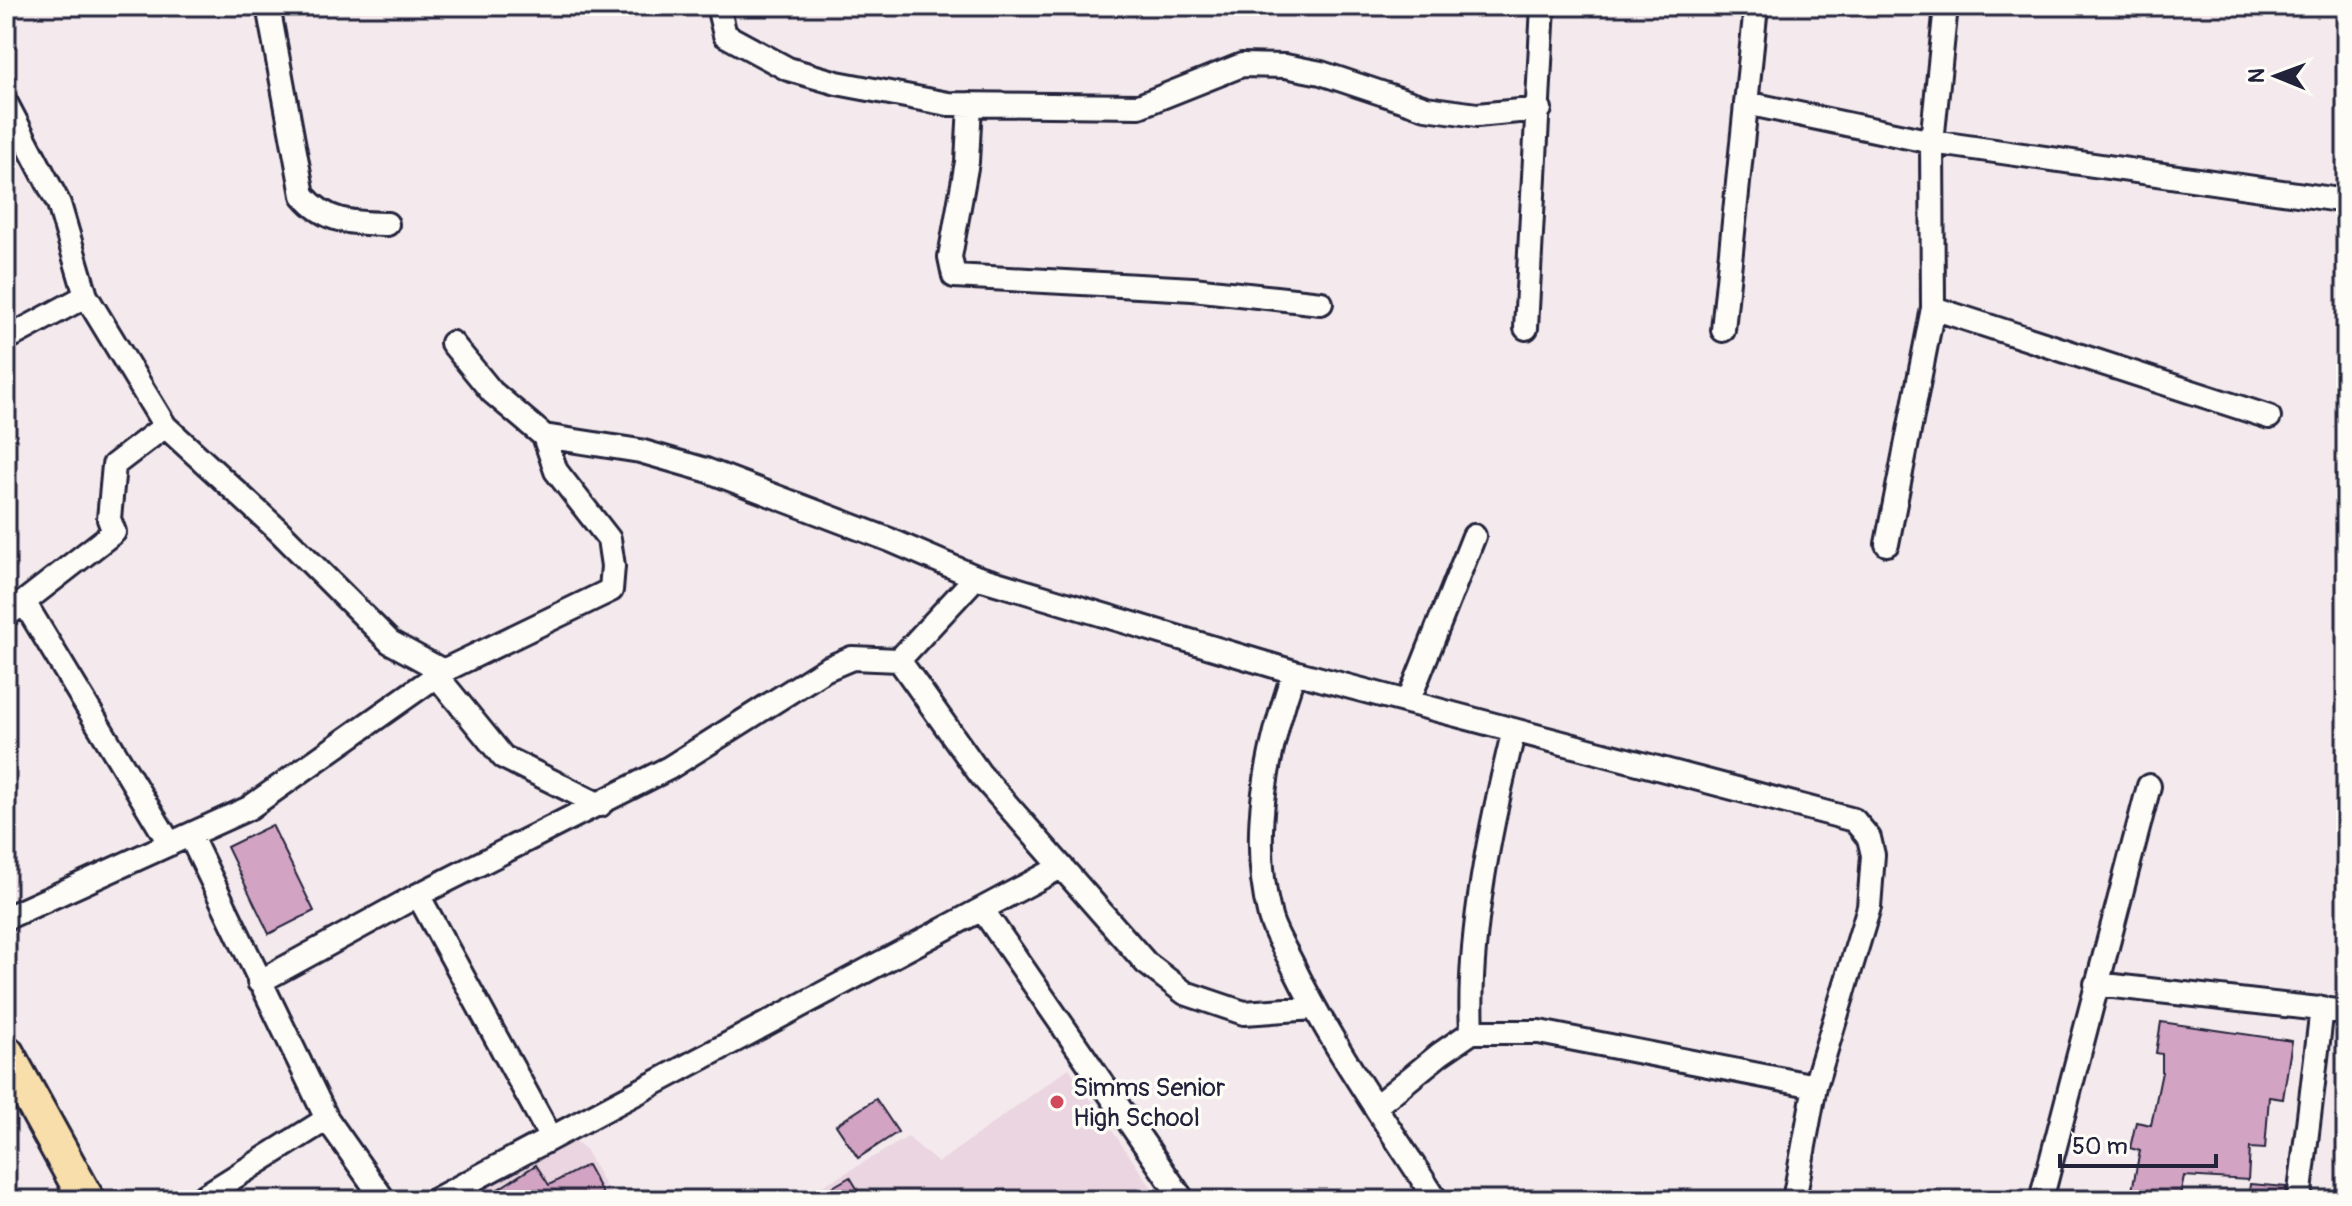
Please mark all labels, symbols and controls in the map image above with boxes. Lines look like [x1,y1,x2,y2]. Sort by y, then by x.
north arrow [2236,36,2316,116]
text: N [2243,68,2271,83]
place label: Simms Senior High School [1073,1072,1226,1134]
marker: Simms Senior High School [1048,1093,1066,1111]
scale bar [2060,1118,2216,1168]
text: 50 m [2072,1132,2128,1161]

